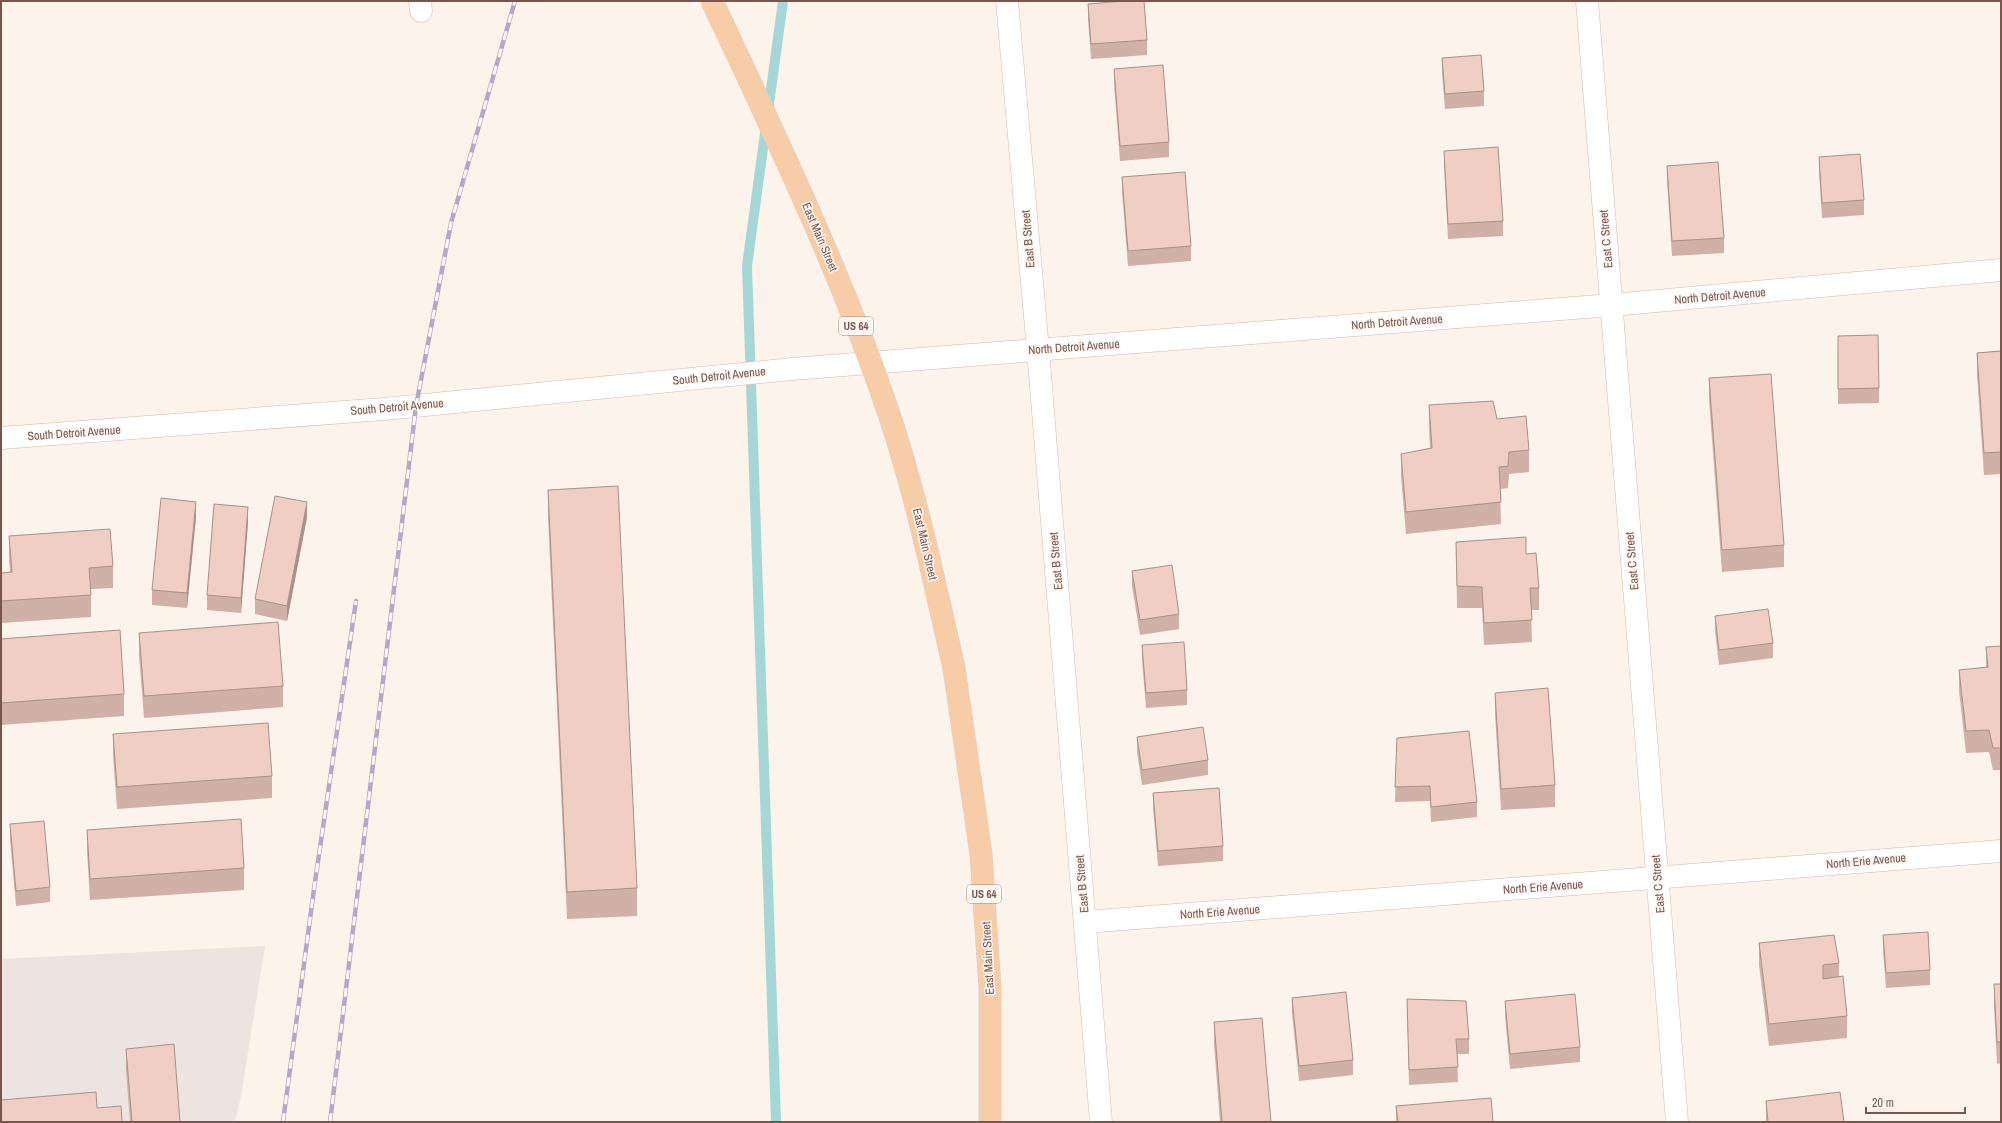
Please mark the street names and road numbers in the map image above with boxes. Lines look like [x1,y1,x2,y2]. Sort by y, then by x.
street label: East Main Street [798,200,842,274]
street label: East B Street [1017,209,1038,269]
street label: East C Street [1595,209,1617,269]
street label: North Detroit Avenue [1674,284,1766,308]
street label: North Detroit Avenue [1351,311,1443,333]
road number: US 64 [839,317,873,335]
street label: North Detroit Avenue [1028,336,1120,358]
street label: South Detroit Avenue [672,363,766,389]
street label: South Detroit Avenue [350,395,444,419]
street label: South Detroit Avenue [27,422,121,444]
street label: East Main Street [909,506,941,582]
street label: East B Street [1045,531,1066,591]
street label: East C Street [1621,531,1643,591]
street label: North Erie Avenue [1825,850,1907,872]
street label: East B Street [1071,854,1092,914]
street label: East C Street [1647,854,1669,914]
street label: North Erie Avenue [1502,876,1584,898]
road number: US 64 [967,885,1001,903]
street label: North Erie Avenue [1179,901,1261,923]
street label: East Main Street [978,921,998,995]

